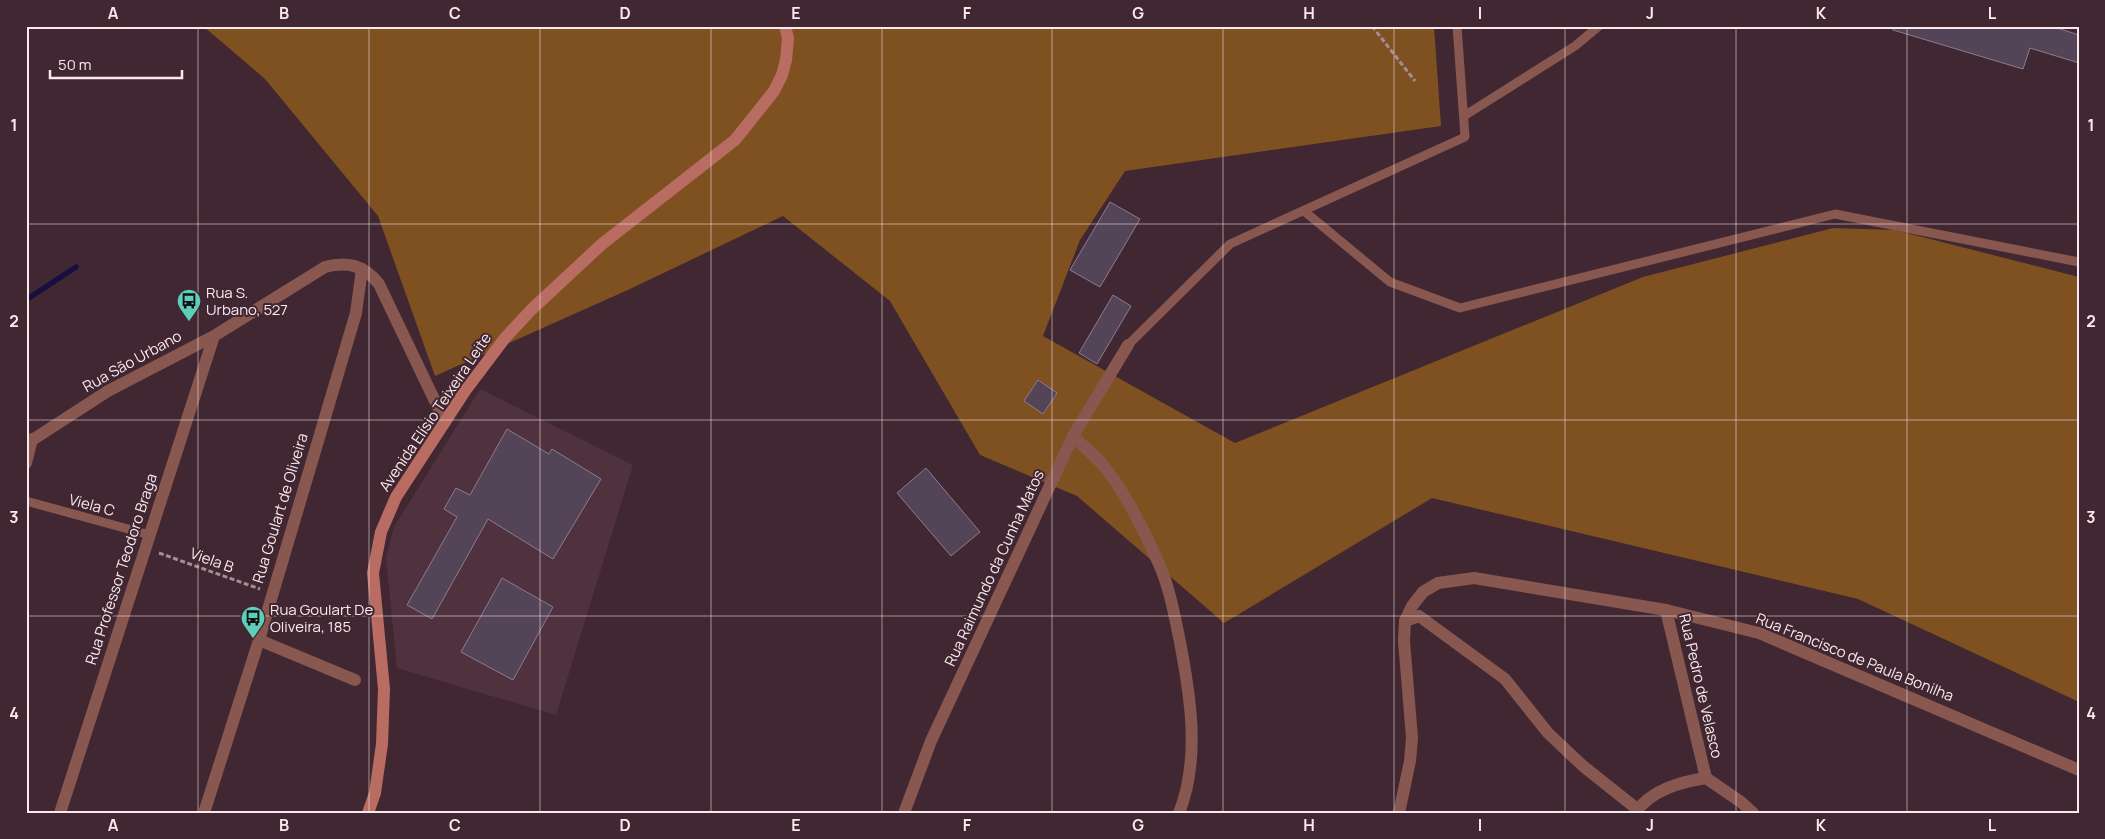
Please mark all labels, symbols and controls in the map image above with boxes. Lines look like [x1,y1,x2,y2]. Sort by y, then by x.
text: A [108,2,119,24]
text: B [279,2,289,24]
text: C [449,2,461,24]
text: D [619,2,631,24]
text: E [791,2,801,24]
text: F [963,2,972,24]
text: G [1132,2,1144,24]
text: H [1303,2,1315,24]
text: I [1478,2,1482,24]
text: J [1646,2,1654,24]
text: K [1816,2,1827,24]
text: L [1988,2,1997,24]
scale bar [50,48,182,80]
text: 50 m [58,54,92,75]
text: 1 [10,114,18,136]
text: 1 [2087,114,2095,136]
place label: Rua S. Urbano, 527 [206,282,288,320]
bus stop icon: Rua S. Urbano, 527 [176,288,202,322]
text: 2 [9,310,19,332]
text: 2 [2086,310,2096,332]
street label: Rua São Urbano [79,325,185,397]
street label: Avenida Elísio Teixeira Leite [374,328,496,495]
street label: Rua Goulart de Oliveira [247,430,313,586]
street label: Rua Raimundo da Cunha Matos [939,466,1049,670]
street label: Rua Professor Teodoro Braga [80,471,162,667]
street label: Viela C [67,489,117,521]
text: 3 [9,506,19,528]
text: 3 [2086,506,2096,528]
street label: Viela B [187,542,237,578]
place label: Rua Goulart De Oliveira, 185 [270,599,373,637]
bus stop icon: Rua Goulart De Oliveira, 185 [240,605,266,639]
street label: Rua Francisco de Paula Bonilha [1753,608,1957,706]
street label: Rua Pedro de Velasco [1674,612,1728,760]
text: 4 [9,702,19,724]
text: 4 [2086,702,2096,724]
text: A [108,814,119,836]
text: B [279,814,289,836]
text: C [449,814,461,836]
text: D [619,814,631,836]
text: E [791,814,801,836]
text: F [963,814,972,836]
text: G [1132,814,1144,836]
text: H [1303,814,1315,836]
text: I [1478,814,1482,836]
text: J [1646,814,1654,836]
text: K [1816,814,1827,836]
text: L [1988,814,1997,836]

